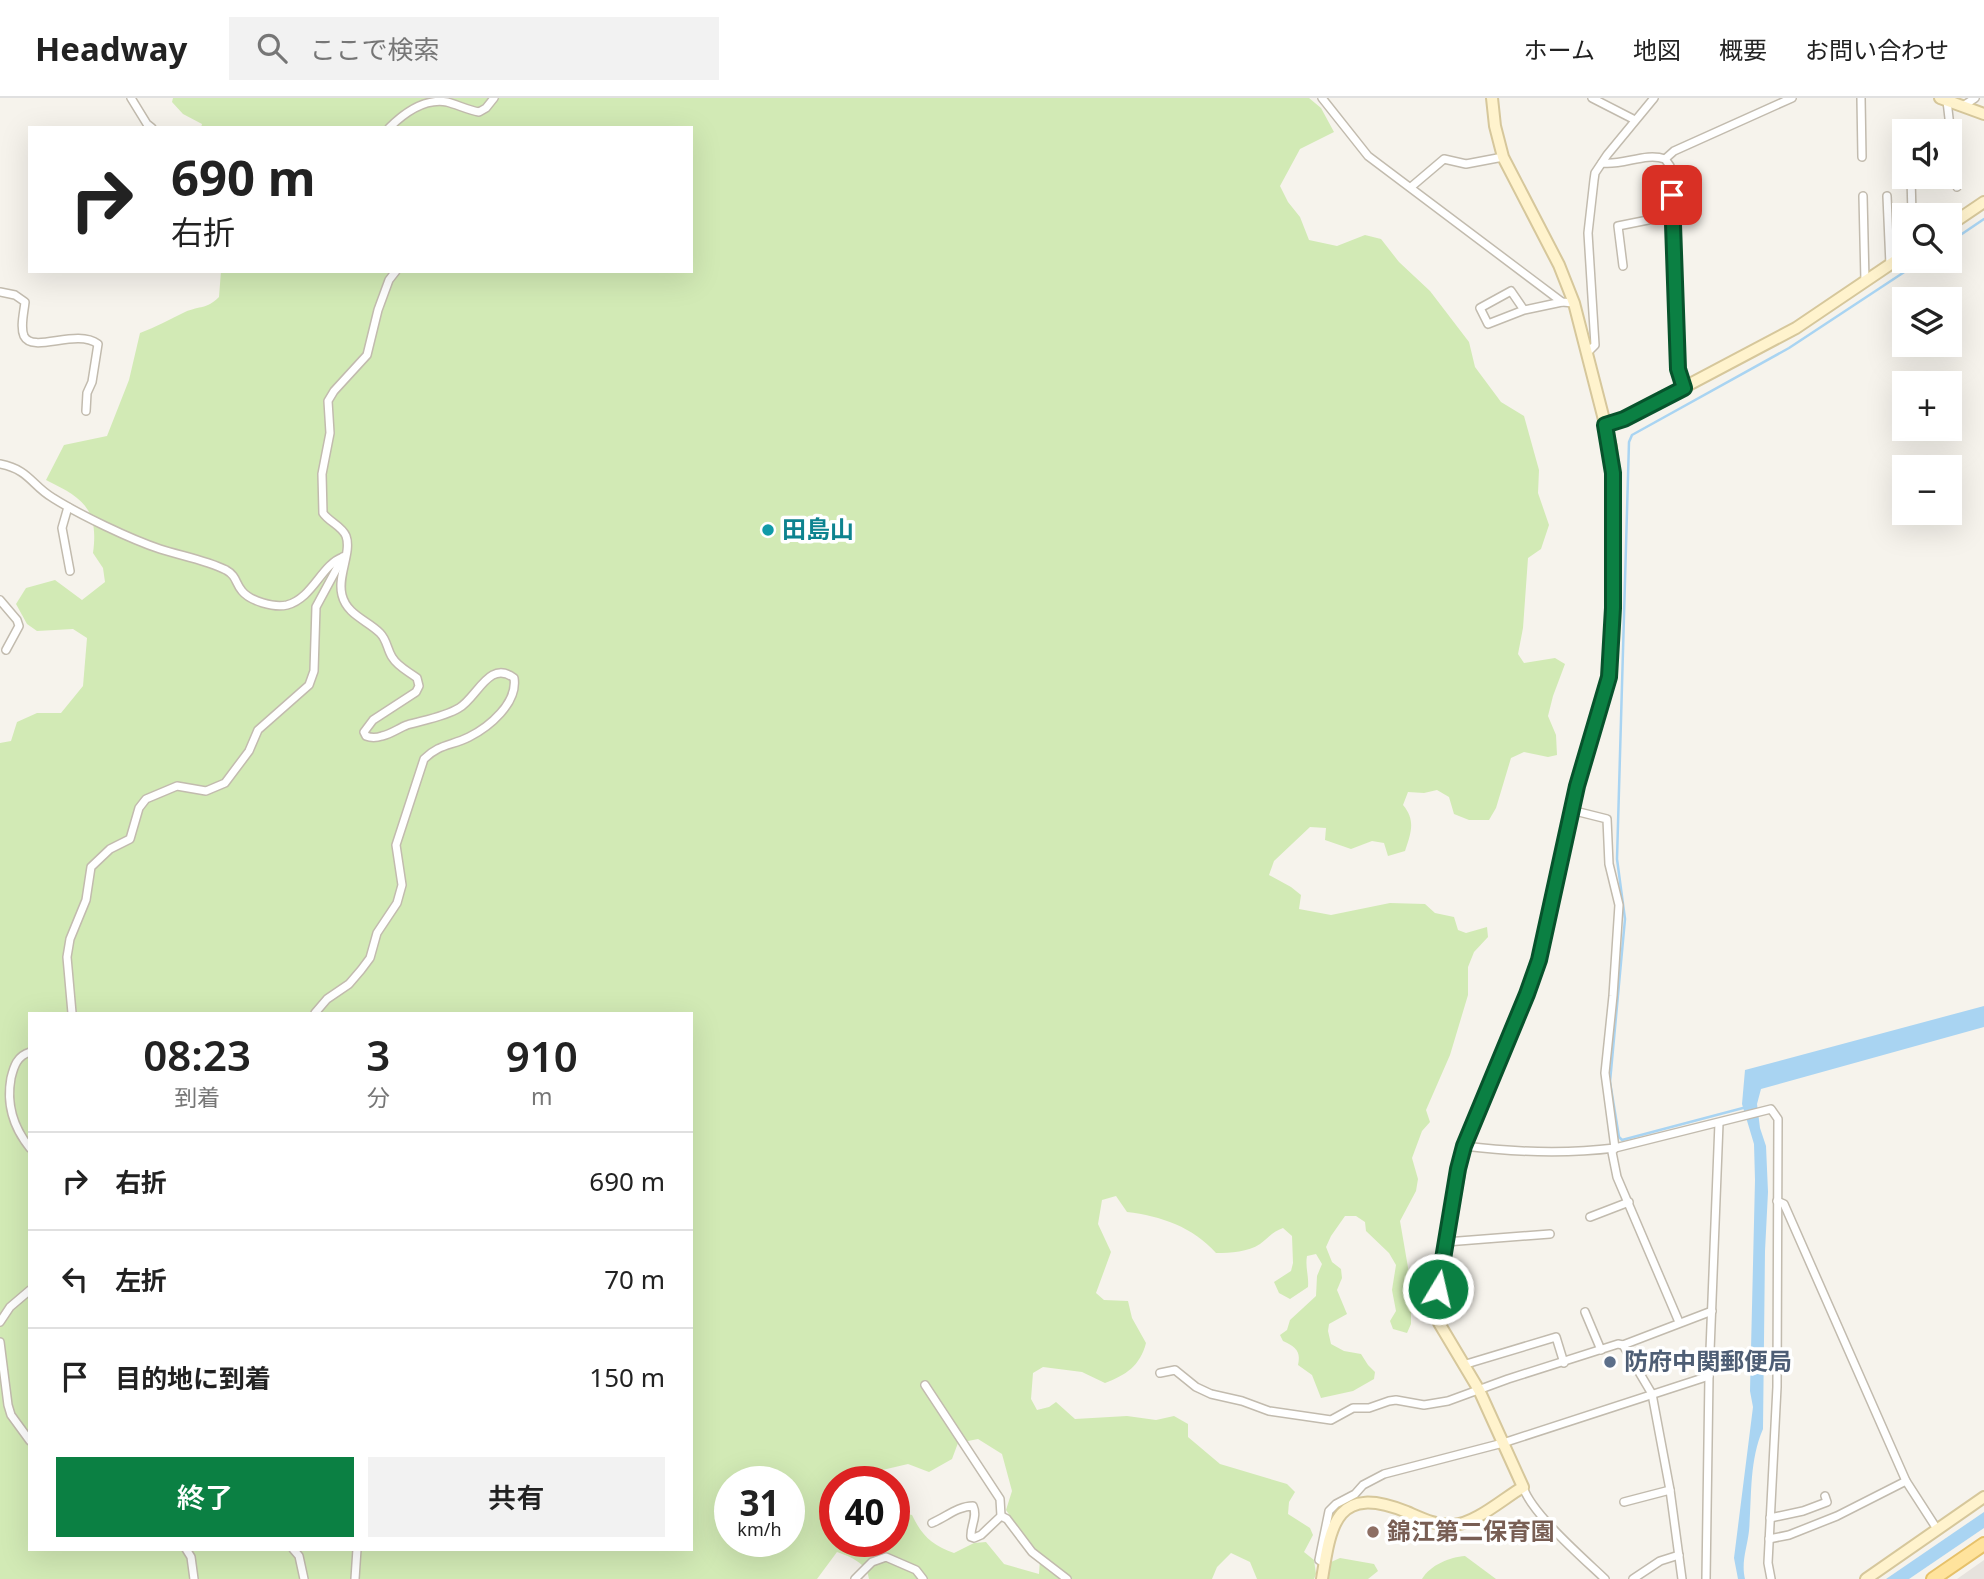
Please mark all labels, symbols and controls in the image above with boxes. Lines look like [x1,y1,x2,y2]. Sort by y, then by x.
search box [229,17,719,80]
text: Headway [35,26,187,71]
icon: search [253,29,291,67]
text: ここで検索 [309,31,439,67]
text: ホーム [1524,33,1595,66]
text: 地図 [1633,33,1681,66]
text: 概要 [1719,33,1767,66]
text: お問い合わせ [1805,33,1949,66]
map controls [1892,119,1962,525]
button: sound [1892,119,1962,189]
text: 690 m [171,144,316,210]
icon: right [56,154,147,245]
pin [1642,165,1702,225]
icon: arrive [1653,176,1691,214]
button: search [1892,203,1962,273]
text: 右折 [171,210,235,253]
button: layers [1892,287,1962,357]
button: + [1892,371,1962,441]
button: − [1892,455,1962,525]
place label: 田島山 [782,512,854,545]
marker: 田島山 [760,522,776,538]
text: 08:23 [143,1026,251,1083]
text: 3 [366,1026,390,1083]
text: 910 [506,1027,578,1084]
text: m [531,1080,552,1112]
text: 到着 [174,1081,220,1113]
text: 分 [367,1081,390,1113]
icon: right [56,1162,94,1200]
text: 690 m [589,1163,665,1199]
text: 右折 [115,1164,167,1200]
position arrow [1401,1252,1475,1326]
icon: left [56,1260,94,1298]
text: 70 m [604,1261,665,1297]
text: 左折 [115,1262,167,1298]
place label: 防府中関郵便局 [1624,1344,1792,1377]
marker: 防府中関郵便局 [1602,1354,1618,1370]
icon: arrive [56,1358,94,1396]
text: 150 m [589,1359,665,1395]
text: 目的地に到着 [115,1360,271,1396]
button: 終了 [56,1457,354,1537]
button: 共有 [368,1457,665,1537]
speed limit sign: 40 [819,1466,910,1557]
text: 31 [739,1479,780,1526]
place label: 錦江第二保育園 [1387,1514,1555,1547]
text: km/h [737,1517,782,1541]
marker: 錦江第二保育園 [1365,1524,1381,1540]

